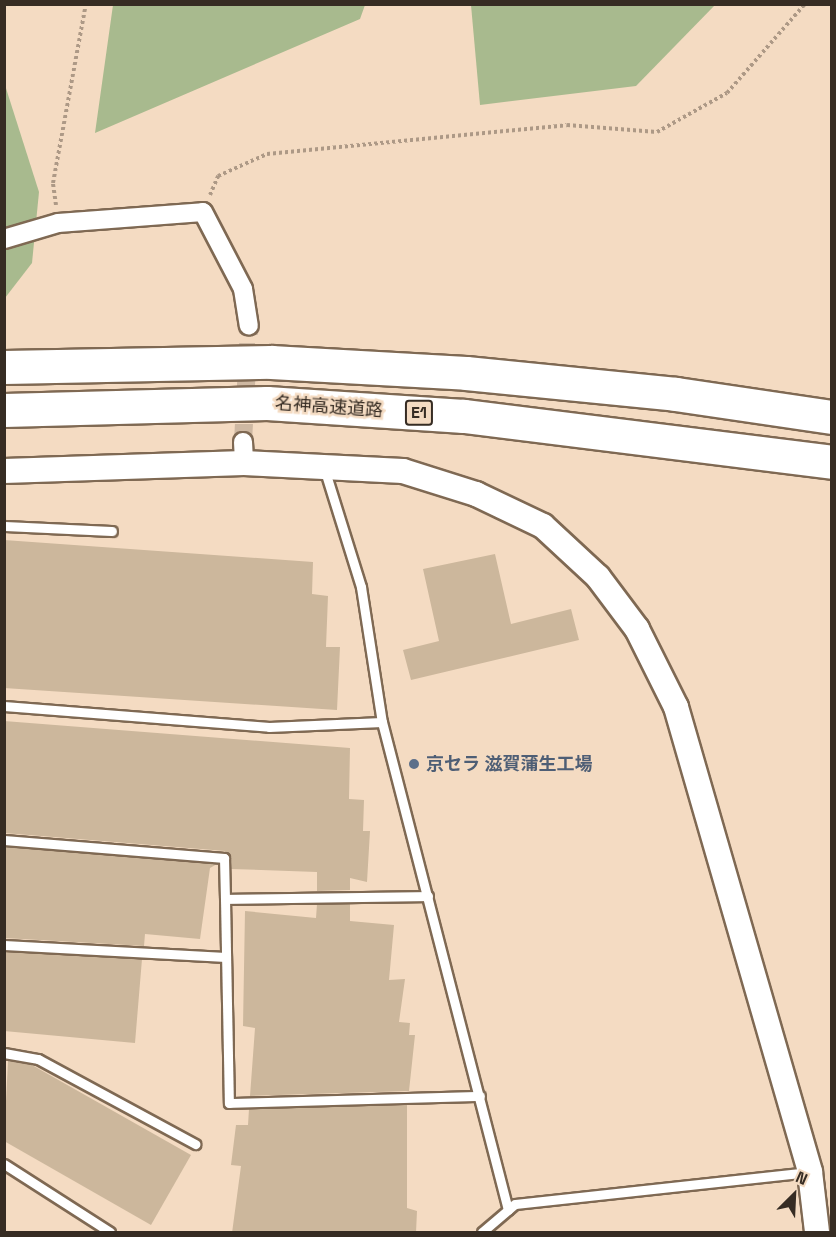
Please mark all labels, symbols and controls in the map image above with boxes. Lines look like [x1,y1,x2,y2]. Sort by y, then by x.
street label: 名神高速道路 [274,392,384,422]
road number: E1 [404,400,434,426]
place label: 京セラ 滋賀蒲生工場 [426,753,593,775]
marker: 京セラ 滋賀蒲生工場 [407,757,421,771]
north arrow [764,1165,824,1225]
text: N [792,1166,811,1190]

